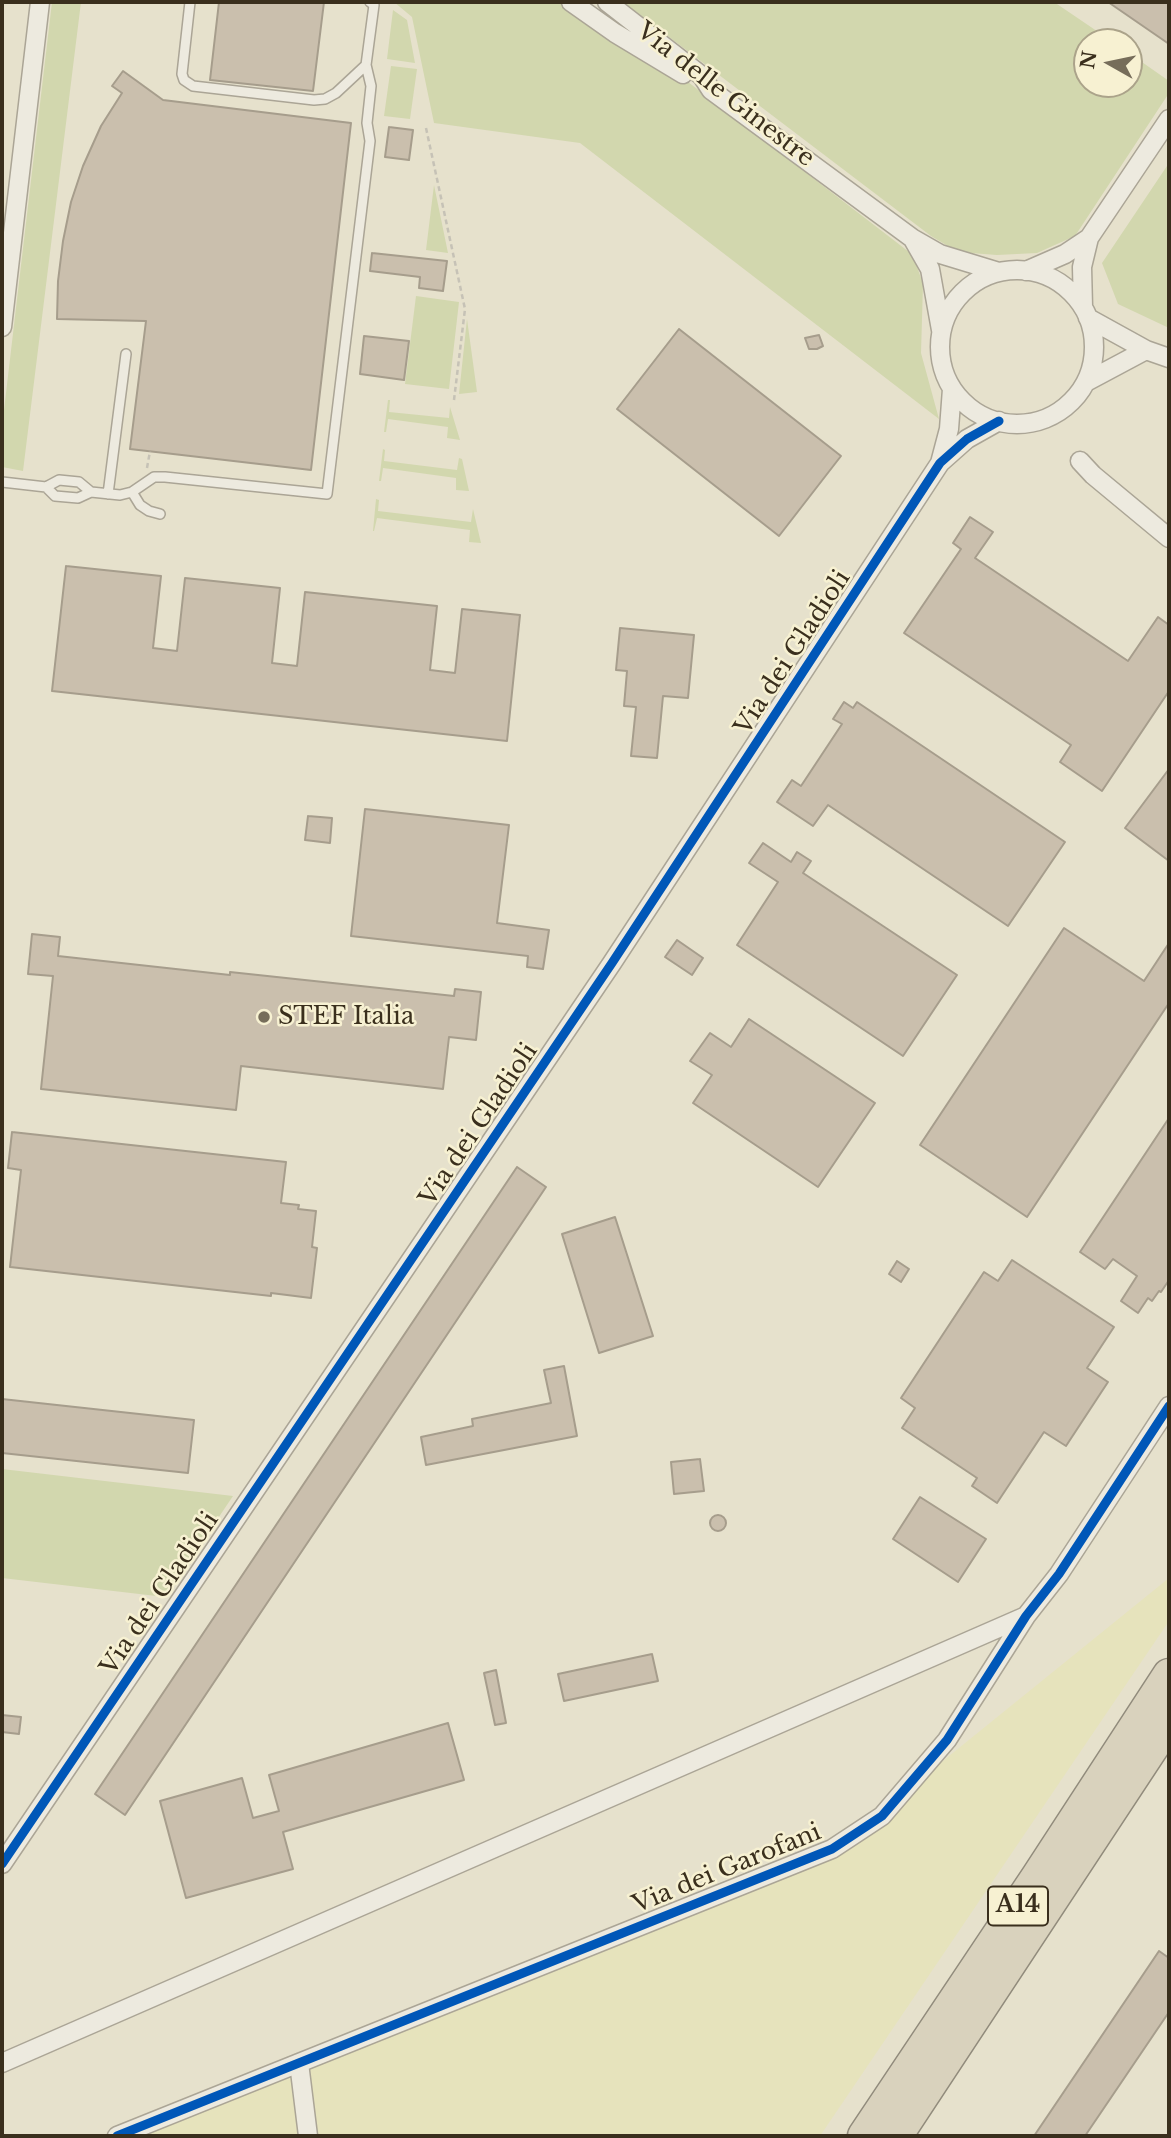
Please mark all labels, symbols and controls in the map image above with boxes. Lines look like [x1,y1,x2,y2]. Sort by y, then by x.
street label: Via delle Ginestre [630,17,820,173]
north arrow [1073,28,1143,98]
text: N [1076,49,1101,71]
street label: Via dei Gladioli [729,565,857,741]
place label: STEF Italia [278,1003,414,1031]
marker: STEF Italia [256,1009,272,1025]
street label: Via dei Gladioli [414,1038,544,1212]
street label: Via dei Gladioli [95,1507,225,1681]
street label: Via dei Garofani [628,1818,826,1920]
road number: A14 [988,1886,1048,1926]

